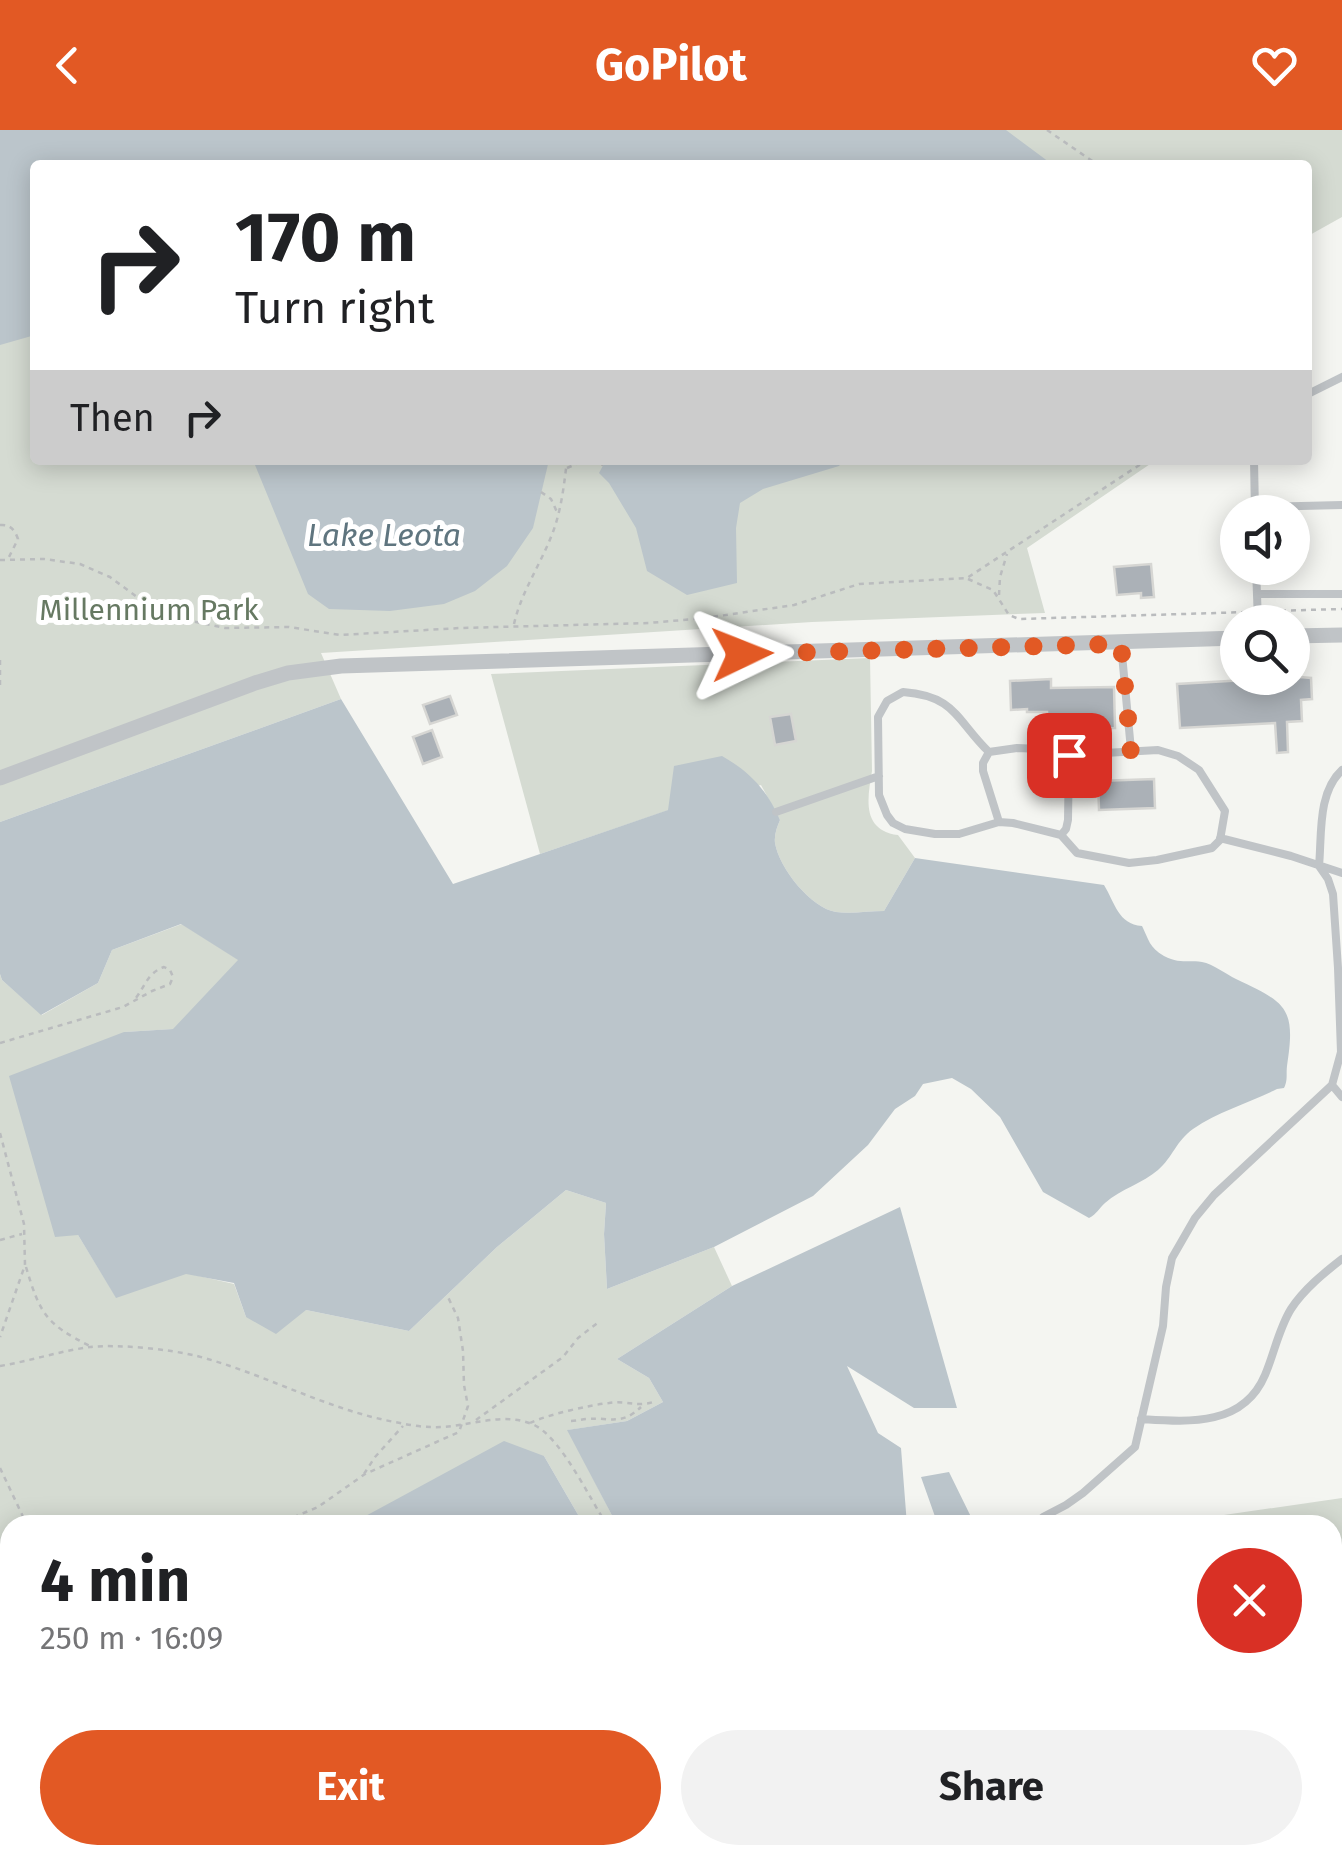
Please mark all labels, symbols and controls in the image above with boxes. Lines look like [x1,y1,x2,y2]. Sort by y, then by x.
icon: back [40,38,95,93]
text: GoPilot [595,38,747,92]
icon: heart [1247,38,1302,93]
text: 170 m [235,196,416,280]
icon: right [70,200,200,330]
text: Turn right [235,281,434,335]
icon: right [175,390,230,445]
text: Then [70,395,155,441]
map controls [1220,495,1310,695]
button: sound [1220,495,1310,585]
water label: Lake Leota [307,516,461,554]
park label: Millennium Park [39,592,259,628]
position arrow [690,602,794,706]
button: search [1220,605,1310,695]
pin [1027,713,1112,798]
icon: arrive [1042,728,1097,783]
text: 4 min [40,1545,190,1617]
button: close [1197,1548,1302,1653]
text: 250 m · 16:09 [40,1619,223,1657]
button: Exit [40,1730,661,1845]
button: Share [681,1730,1302,1845]

